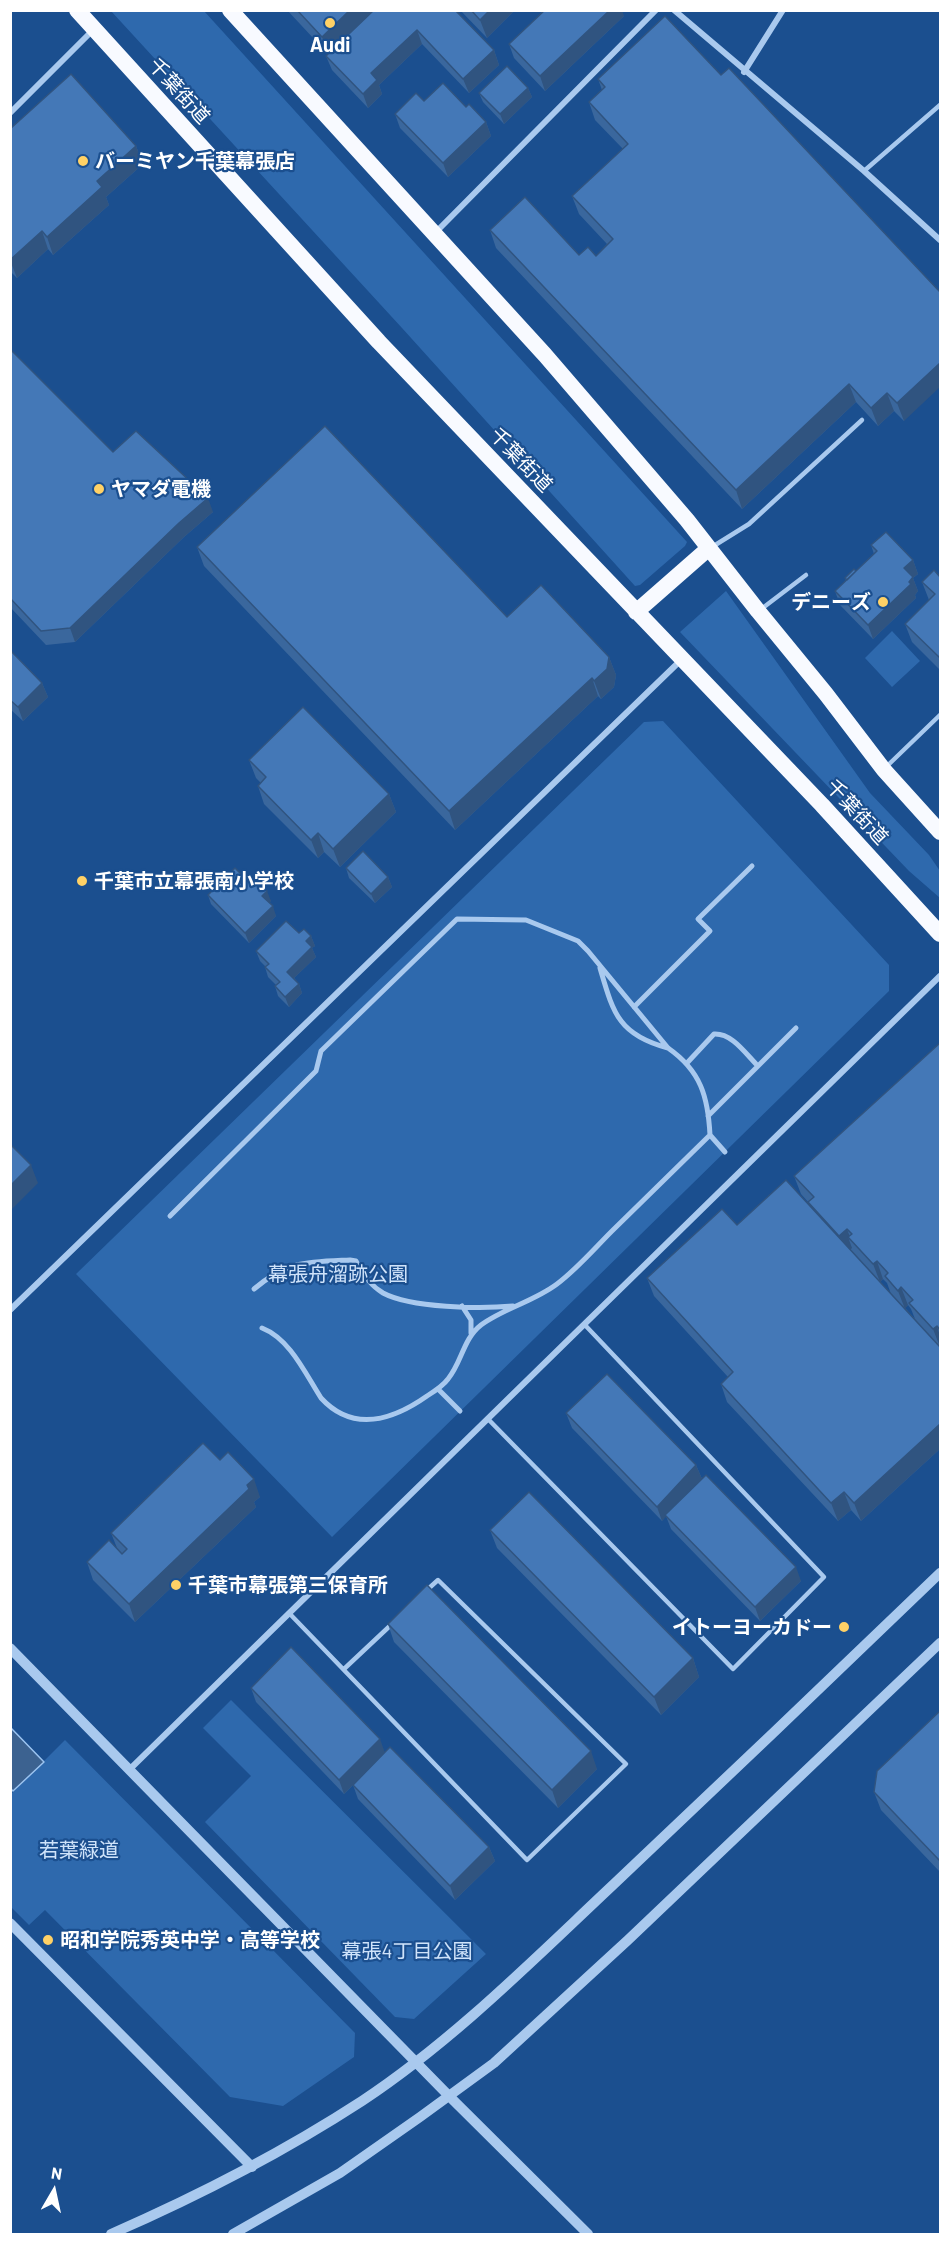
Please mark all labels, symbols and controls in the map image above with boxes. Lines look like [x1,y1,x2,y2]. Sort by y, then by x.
marker: Audi [323,16,337,30]
place label: Audi [310,33,350,57]
street label: 千葉街道 [143,53,215,129]
place label: バーミヤン千葉幕張店 [95,149,295,173]
marker: バーミヤン千葉幕張店 [76,154,90,168]
street label: 千葉街道 [485,423,557,497]
place label: ヤマダ電機 [111,477,211,501]
marker: ヤマダ電機 [92,482,106,496]
place label: デニーズ [791,590,871,614]
marker: デニーズ [876,595,890,609]
street label: 千葉街道 [821,775,893,849]
place label: 千葉市立幕張南小学校 [94,869,294,893]
marker: 千葉市立幕張南小学校 [75,874,89,888]
park label: 幕張舟溜跡公園 [268,1262,408,1286]
place label: 千葉市幕張第三保育所 [188,1573,388,1597]
marker: 千葉市幕張第三保育所 [169,1578,183,1592]
place label: イトーヨーカドー [672,1615,832,1639]
marker: イトーヨーカドー [837,1620,851,1634]
park label: 若葉緑道 [39,1838,119,1862]
place label: 昭和学院秀英中学・高等学校 [60,1928,320,1952]
marker: 昭和学院秀英中学・高等学校 [41,1933,55,1947]
park label: 幕張4丁目公園 [341,1939,473,1963]
north arrow [24,2161,84,2221]
text: N [50,2163,64,2183]

